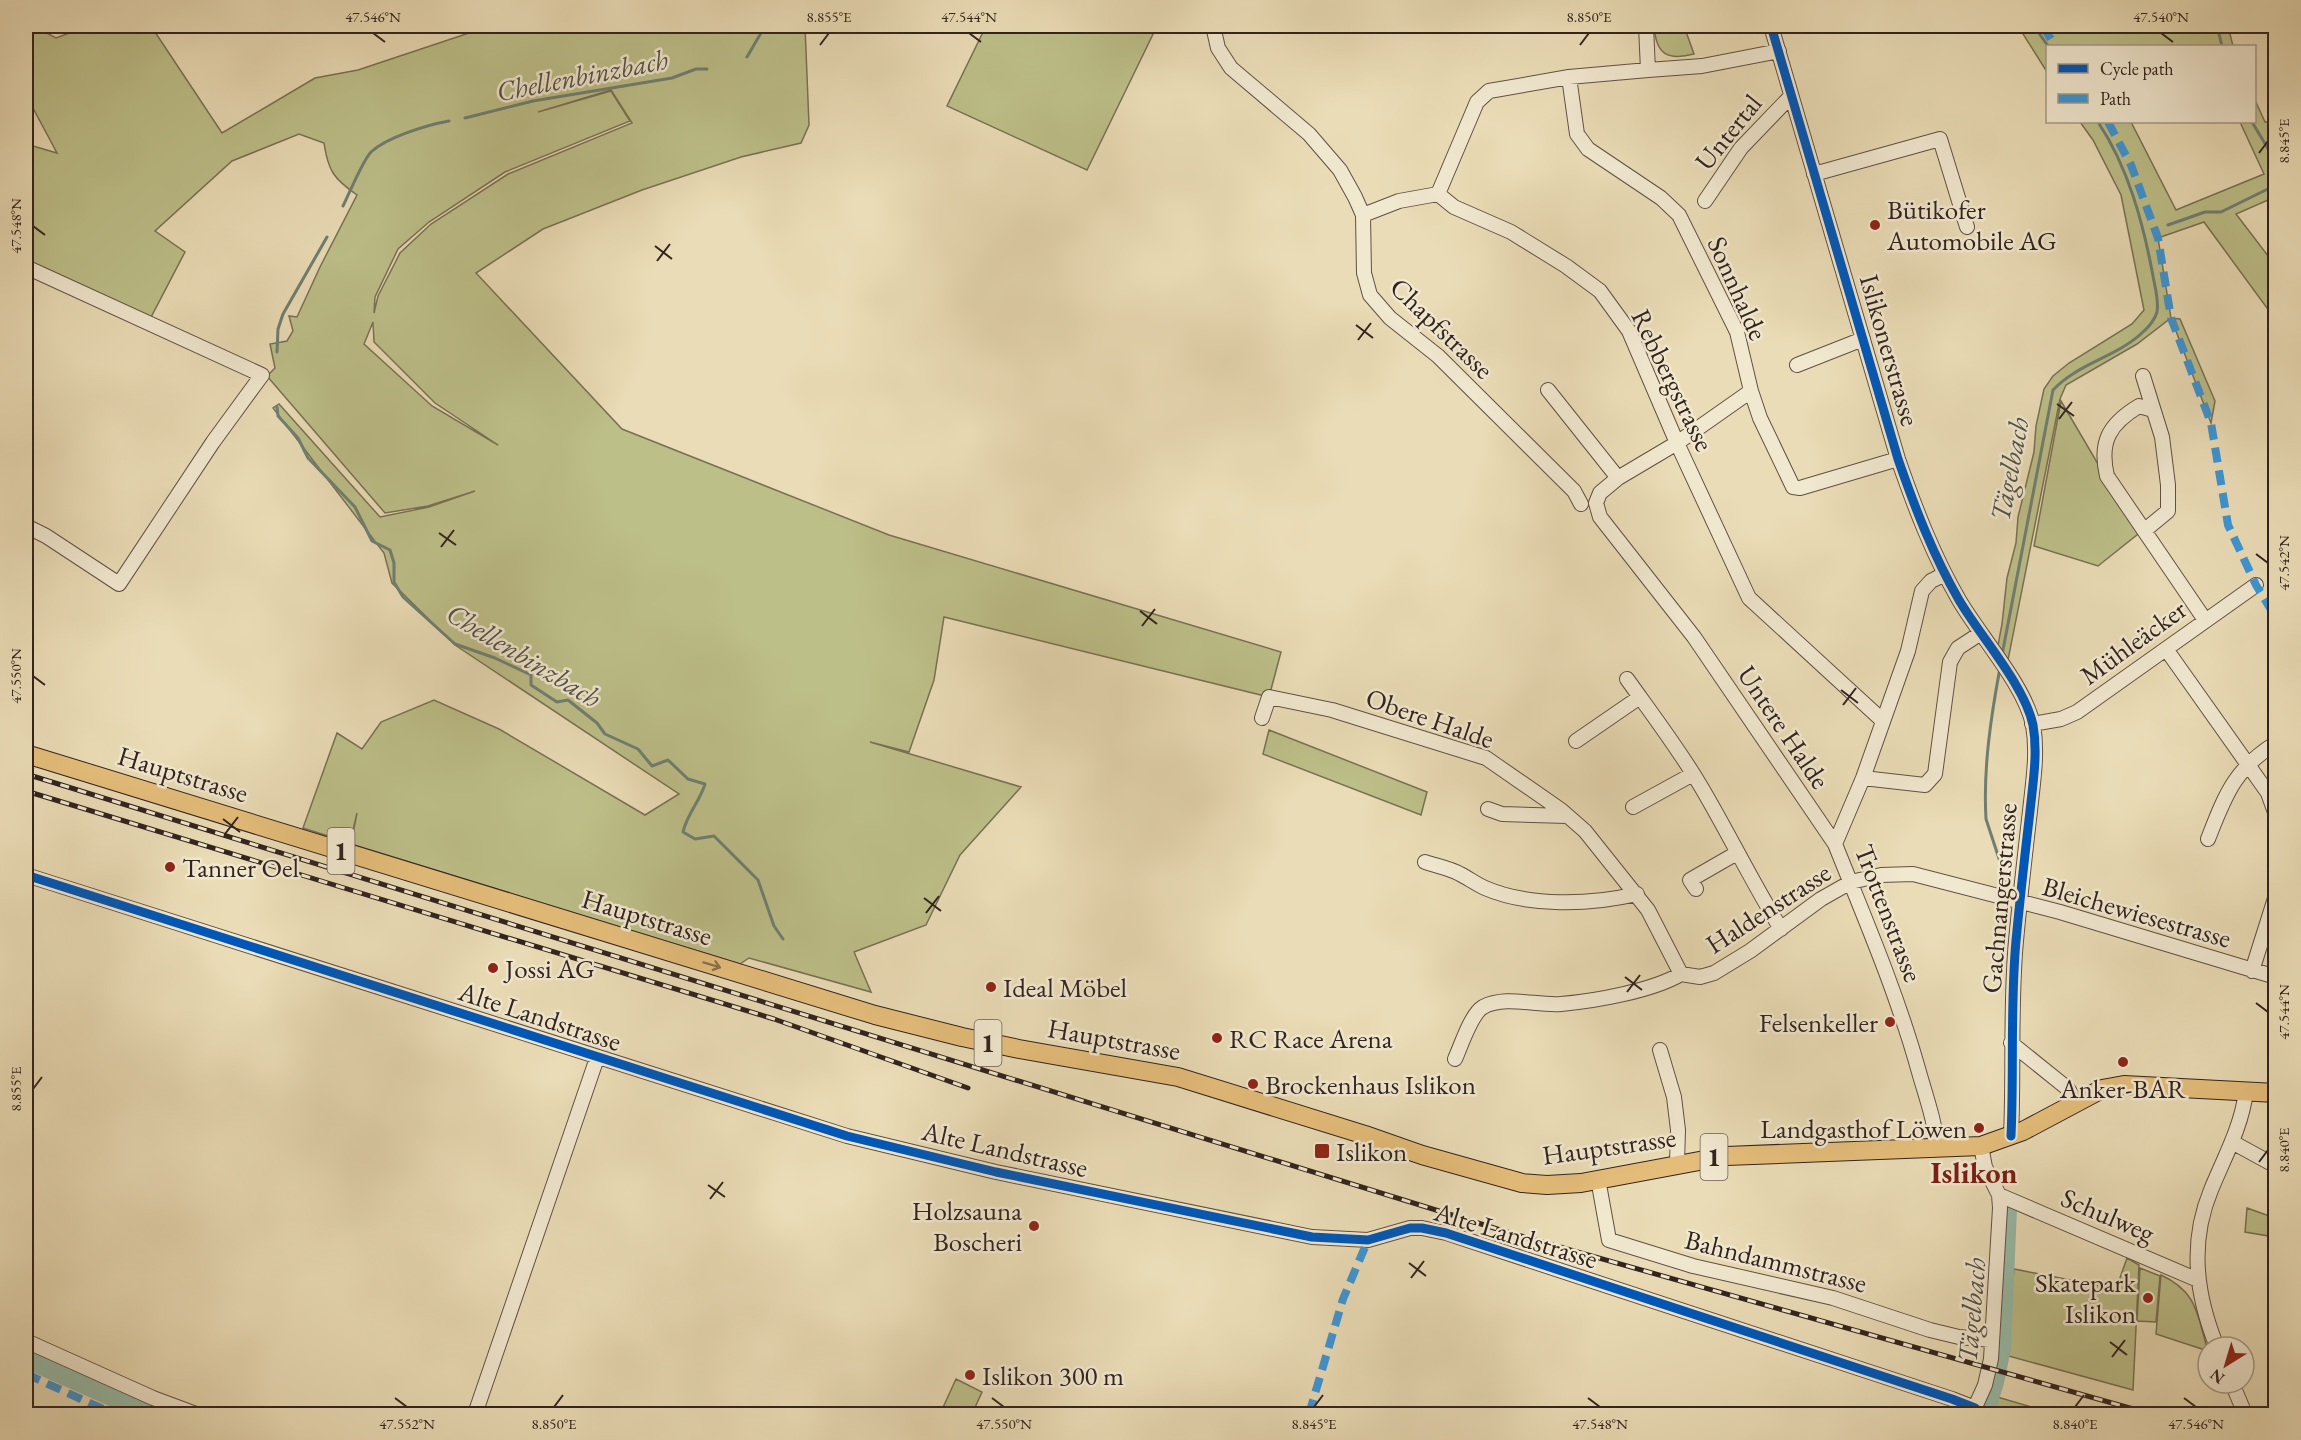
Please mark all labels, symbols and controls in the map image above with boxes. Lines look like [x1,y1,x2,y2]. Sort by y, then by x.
text: 47.546°N [345,7,401,26]
text: 8.855°E [806,7,852,26]
text: 47.544°N [941,7,997,26]
text: 8.850°E [1566,7,1612,26]
text: 47.540°N [2133,7,2189,26]
water label: Chellenbinzbach [493,41,671,109]
legend [2046,45,2256,123]
text: Cycle path [2100,57,2174,80]
street label: Untertal [1687,87,1769,177]
text: Path [2100,87,2131,110]
text: 8.845°E [2274,118,2293,164]
place label: Bütikofer Automobile AG [1886,192,2057,258]
text: 47.548°N [6,198,25,254]
marker: Bütikofer Automobile AG [1868,218,1882,232]
street label: Sonnhalde [1700,231,1776,345]
street label: Chapfstrasse [1383,270,1501,386]
street label: Islikonerstrasse [1852,270,1928,430]
street label: Rebbergstrasse [1624,303,1722,457]
water label: Tägelbach [1981,414,2037,524]
text: 47.542°N [2274,535,2293,591]
street label: Mühleäcker [2073,592,2193,692]
water label: Chellenbinzbach [440,595,608,715]
text: 47.550°N [6,648,25,704]
street label: Untere Halde [1730,659,1838,795]
street label: Obere Halde [1361,680,1499,756]
street label: Hauptstrasse [114,738,252,810]
street label: Gachnangerstrasse [1973,801,2025,995]
road number: 1 [328,828,354,874]
street label: Trottenstrasse [1847,839,1931,987]
place label: Tanner Oel [182,850,299,885]
street label: Haldenstrasse [1699,855,1837,961]
marker: Tanner Oel [163,860,177,874]
street label: Bleichewiesestrasse [2039,868,2235,956]
street label: Hauptstrasse [578,881,716,953]
place label: Jossi AG [503,951,595,986]
one-way arrow [702,960,721,971]
marker: Jossi AG [486,961,500,975]
place label: Ideal Möbel [1003,970,1127,1005]
street label: Alte Landstrasse [453,973,626,1059]
marker: Ideal Möbel [984,980,998,994]
text: 47.544°N [2274,984,2293,1040]
place label: Felsenkeller [1759,1005,1878,1040]
street label: Hauptstrasse [1045,1010,1183,1068]
marker: Felsenkeller [1883,1015,1897,1029]
road number: 1 [974,1020,1002,1066]
place label: RC Race Arena [1229,1021,1393,1056]
marker: RC Race Arena [1210,1031,1224,1045]
marker: Anker-BAR [2116,1055,2130,1069]
text: 8.855°E [6,1066,25,1112]
place label: Brockenhaus Islikon [1265,1067,1476,1102]
place label: Anker-BAR [2059,1071,2187,1106]
marker: Brockenhaus Islikon [1246,1077,1260,1091]
place label: Landgasthof Löwen [1760,1111,1967,1146]
street label: Alte Landstrasse [918,1113,1091,1185]
street label: Hauptstrasse [1540,1119,1678,1173]
marker: Landgasthof Löwen [1972,1121,1986,1135]
text: 8.840°E [2274,1127,2293,1173]
place label: Islikon [1336,1134,1407,1169]
road number: 1 [1700,1134,1728,1180]
marker: Islikon [1313,1142,1331,1160]
district label: Islikon [1931,1153,2017,1192]
street label: Schulweg [2056,1180,2160,1250]
place label: Holzsauna Boscheri [912,1193,1022,1259]
street label: Alte Landstrasse [1429,1193,1602,1276]
marker: Holzsauna Boscheri [1027,1219,1041,1233]
street label: Bahndammstrasse [1681,1221,1871,1301]
water label: Tägelbach [1948,1256,1994,1364]
place label: Skatepark Islikon [2035,1265,2136,1331]
marker: Skatepark Islikon [2141,1291,2155,1305]
north arrow [2196,1335,2256,1395]
place label: Islikon 300 m [982,1358,1124,1393]
text: N [2206,1364,2229,1389]
marker: Islikon 300 m [963,1368,977,1382]
text: 47.552°N [379,1414,435,1433]
text: 8.850°E [531,1414,577,1433]
text: 47.550°N [976,1414,1032,1433]
text: 8.845°E [1291,1414,1337,1433]
text: 47.548°N [1572,1414,1628,1433]
text: 8.840°E [2052,1414,2098,1433]
text: 47.546°N [2168,1414,2224,1433]

